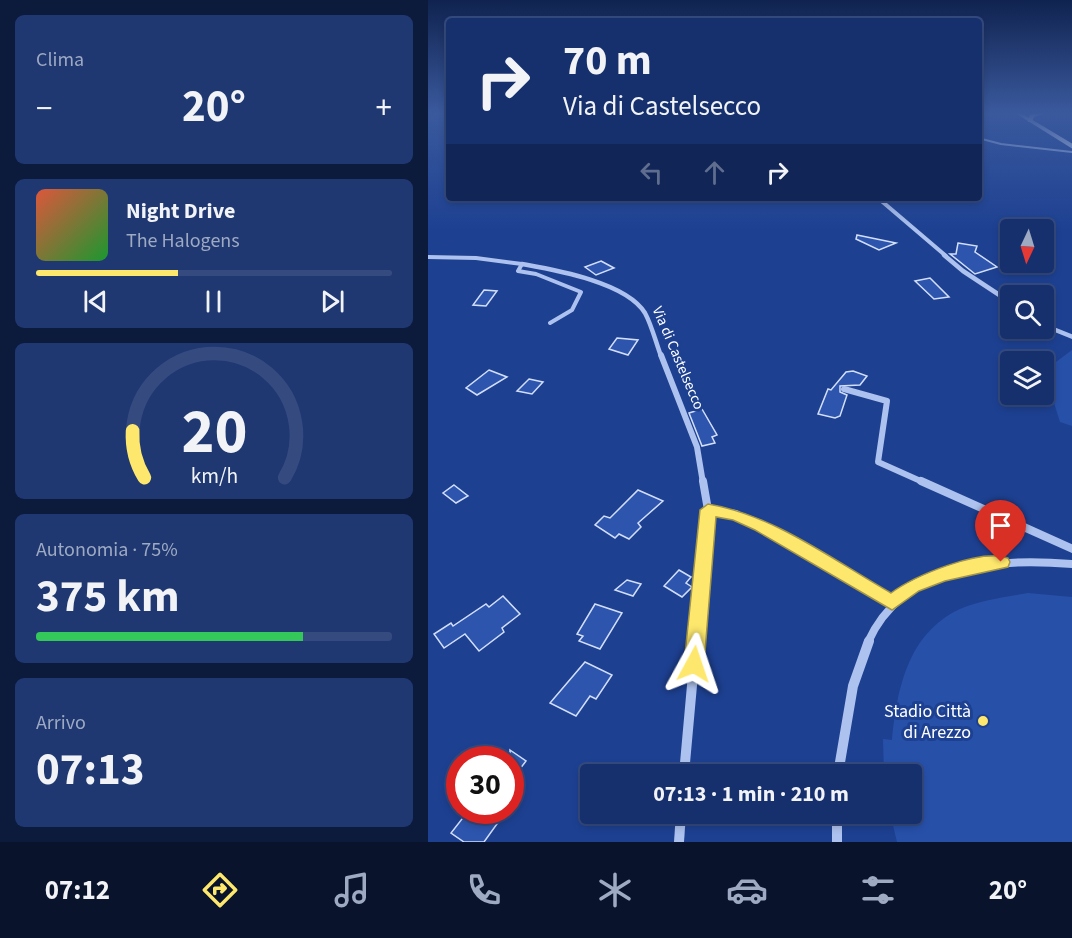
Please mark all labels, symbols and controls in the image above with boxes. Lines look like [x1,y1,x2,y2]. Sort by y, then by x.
text: 70 m [563,31,652,91]
icon: right [464,42,542,120]
text: Clima [36,46,84,74]
text: 20° [182,75,246,139]
text: − [36,85,52,132]
text: + [376,85,392,132]
text: Via di Castelsecco [563,87,761,126]
icon: left [635,156,668,189]
icon: ahead [698,156,731,189]
icon: right [761,156,794,189]
text: Night Drive [126,195,235,227]
north arrow [1000,219,1054,273]
map controls [1000,219,1054,405]
text: The Halogens [126,227,240,255]
icon: previous [79,285,112,318]
icon: pause [197,285,230,318]
icon: next [316,285,349,318]
button: search [1000,285,1054,339]
street label: Via di Castelsecco [647,303,709,413]
button: layers [1000,351,1054,405]
text: 20 [181,388,247,477]
text: km/h [190,461,238,492]
pin [975,500,1026,562]
icon: arrive [984,509,1017,542]
text: Autonomia · 75% [36,536,178,564]
text: 375 km [36,565,180,629]
position arrow [662,632,726,696]
place label: Stadio Città di Arezzo [884,699,971,745]
text: Arrivo [36,709,86,737]
marker: Stadio Città di Arezzo [976,714,990,728]
text: 07:13 [36,738,145,802]
speed limit sign: 30 [446,746,524,824]
text: 07:13 · 1 min · 210 m [653,778,849,810]
icon: directions [199,869,241,911]
icon: music [331,869,373,911]
icon: phone [463,869,505,911]
icon: climate [594,869,636,911]
icon: car [726,869,768,911]
icon: filters [857,869,899,911]
text: 07:12 [45,871,110,910]
text: 20° [989,871,1027,910]

